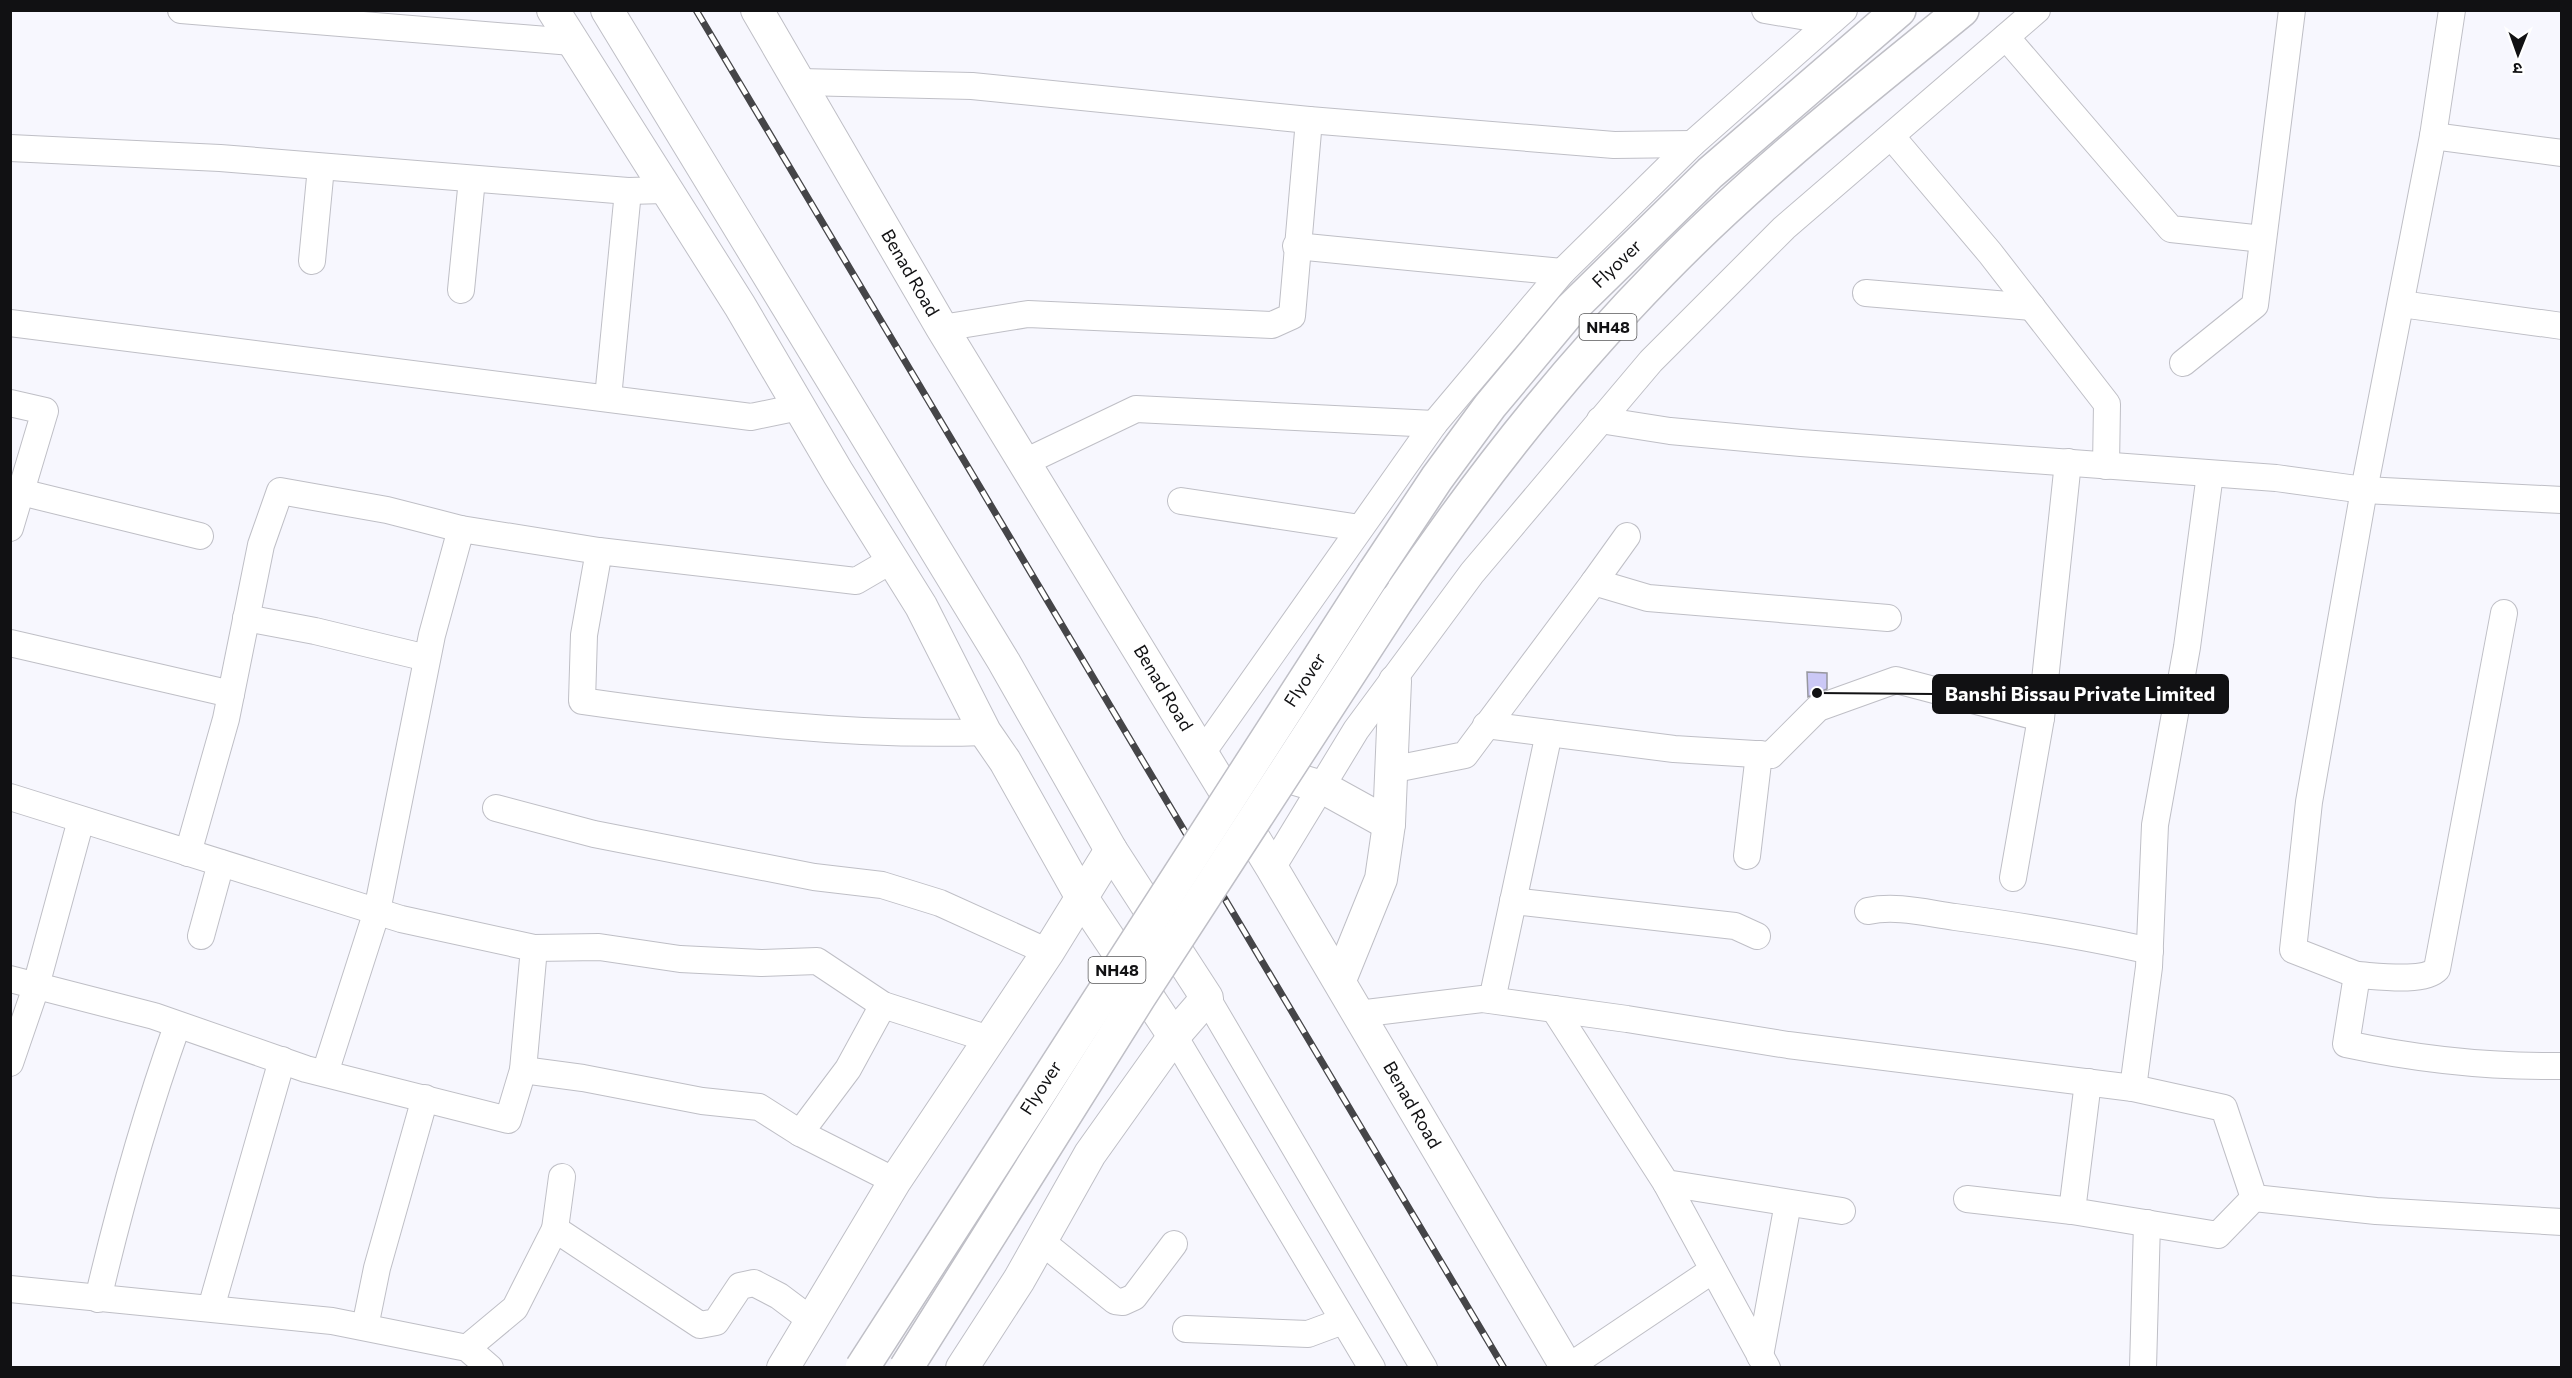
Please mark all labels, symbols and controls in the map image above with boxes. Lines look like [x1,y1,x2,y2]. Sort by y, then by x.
north arrow [2488,24,2548,84]
text: उ [2512,60,2523,79]
street label: Benad Road [877,225,945,320]
street label: Flyover [1587,235,1646,292]
road number: NH48 [1580,314,1636,340]
street label: Benad Road [1130,640,1198,735]
street label: Flyover [1279,648,1330,711]
callout: Banshi Bissau Private Limited [1933,675,2228,713]
text: Banshi Bissau Private Limited [1945,681,2215,705]
road number: NH48 [1088,957,1146,983]
street label: Flyover [1015,1056,1066,1119]
street label: Benad Road [1379,1057,1447,1152]

